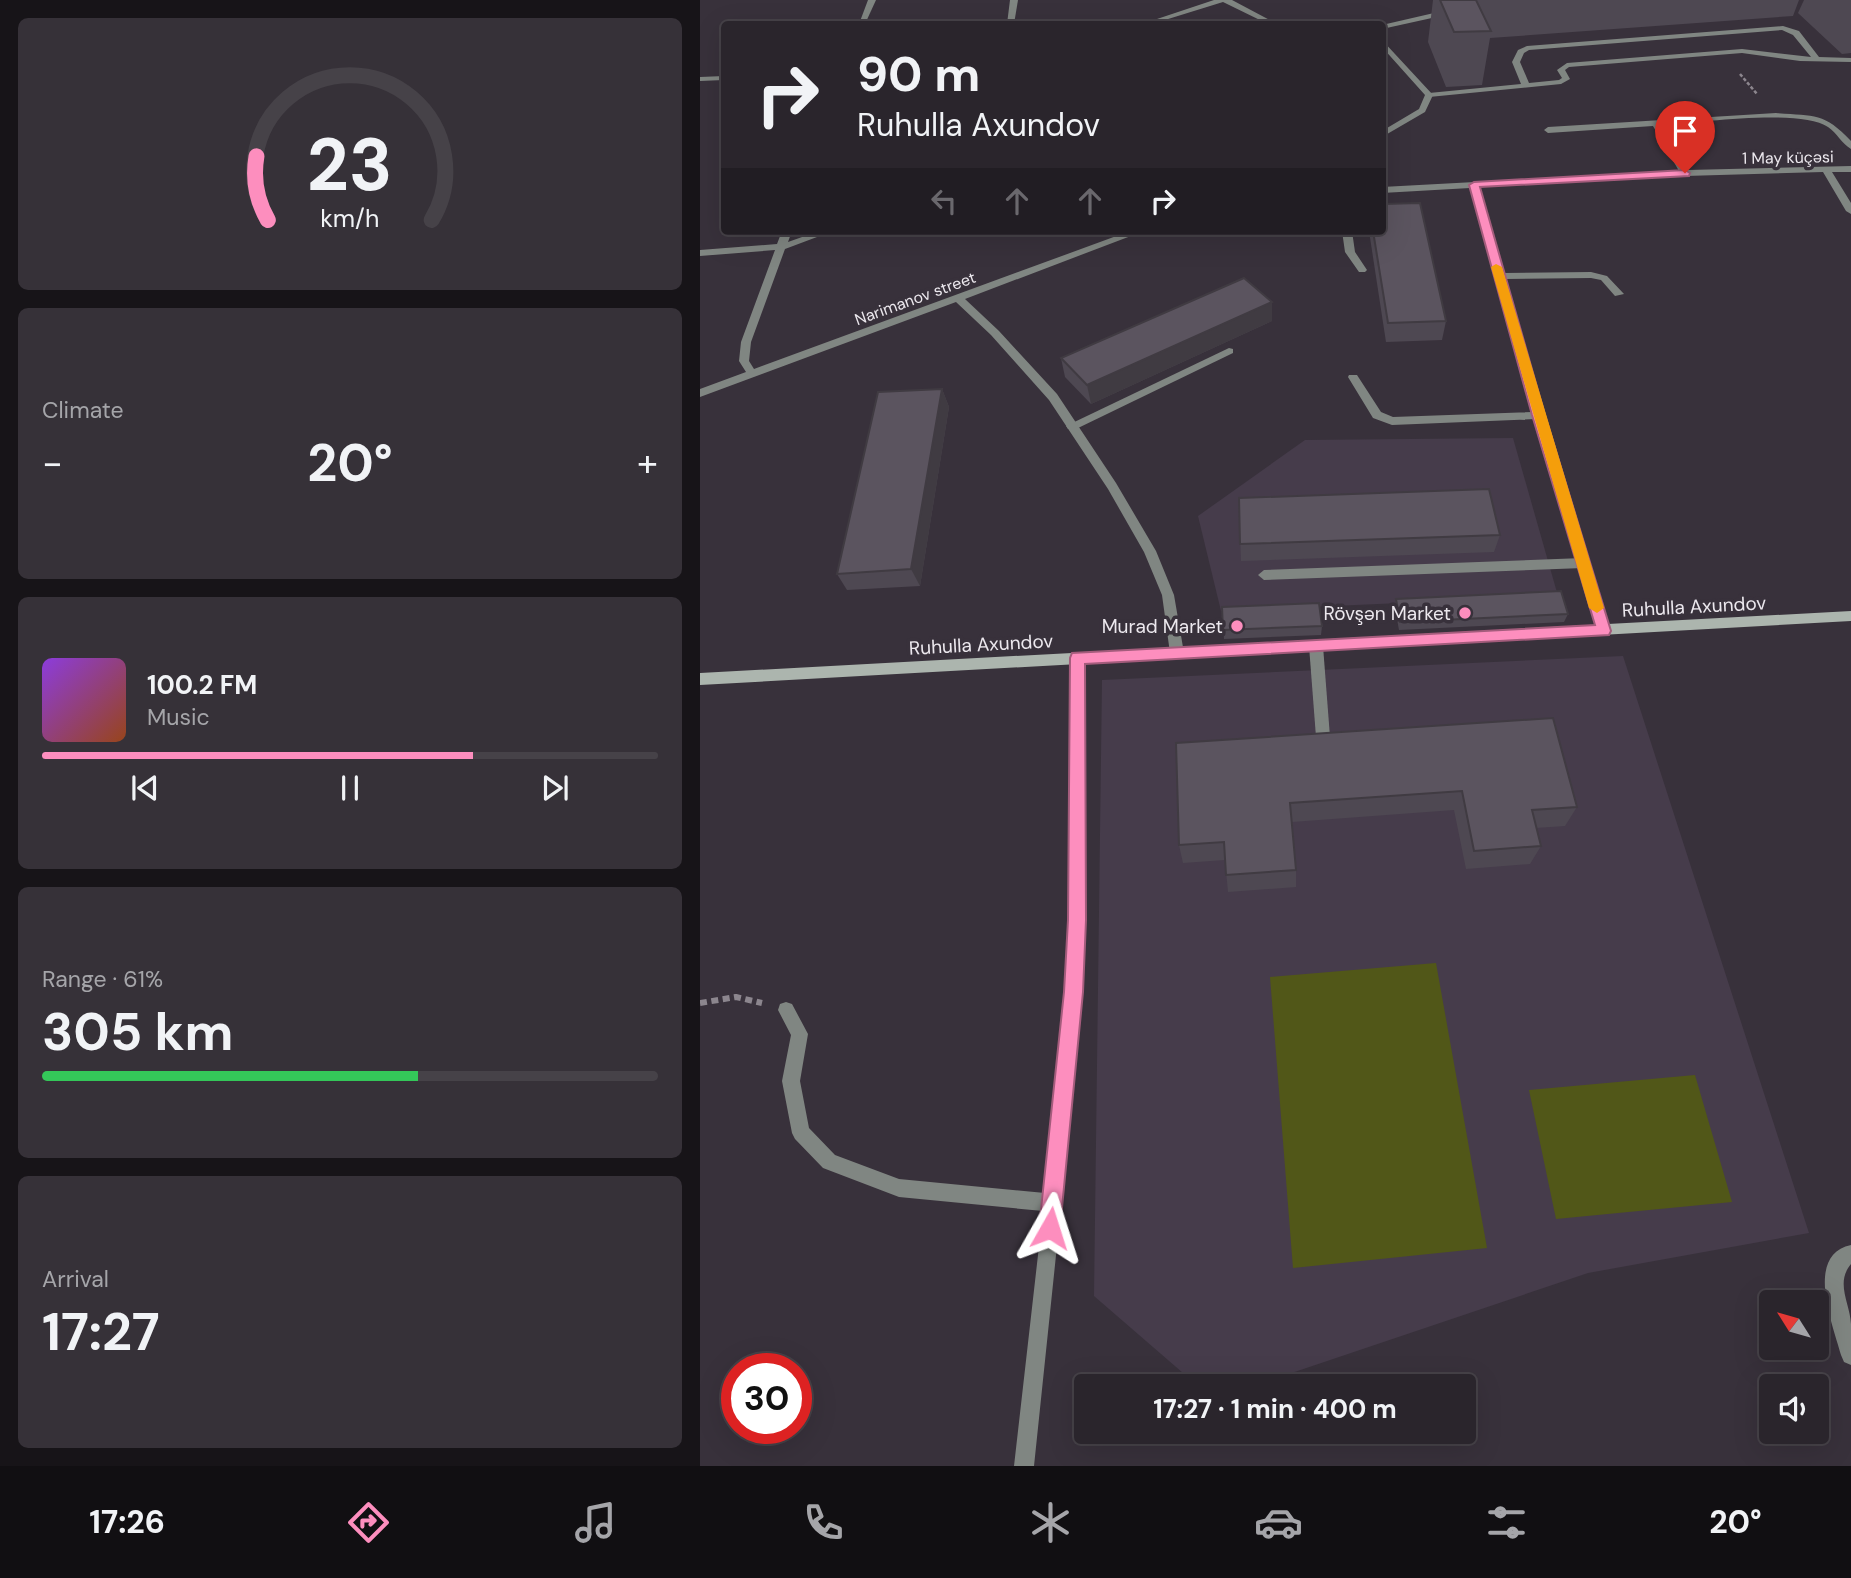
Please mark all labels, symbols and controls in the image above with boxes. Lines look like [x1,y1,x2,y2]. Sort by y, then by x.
text: 90 m [857,42,980,106]
icon: right [742,49,833,140]
pin [1655,101,1715,173]
text: Ruhulla Axundov [857,104,1100,146]
icon: arrive [1666,112,1704,150]
text: 23 [307,118,393,213]
street label: 1 May küçəsi [1742,146,1834,169]
icon: left [925,182,963,220]
icon: ahead [998,182,1036,220]
icon: ahead [1071,182,1109,220]
icon: right [1144,182,1182,220]
text: km/h [320,202,380,235]
street label: Narimanov street [852,267,979,330]
text: Climate [42,395,124,425]
text: 20° [307,429,393,497]
text: − [42,438,63,488]
text: + [637,438,658,488]
street label: Ruhulla Axundov [1621,590,1767,623]
place label: Rövşən Market [1324,601,1451,626]
marker: Rövşən Market [1457,605,1473,621]
place label: Murad Market [1102,614,1223,639]
marker: Murad Market [1229,618,1245,634]
street label: Ruhulla Axundov [908,628,1054,661]
text: 100.2 FM [147,668,257,702]
text: Music [147,702,210,732]
icon: previous [126,769,164,807]
icon: pause [331,769,369,807]
icon: next [536,769,574,807]
text: Range · 61% [42,964,163,994]
text: 305 km [42,998,234,1066]
position arrow [1013,1191,1087,1265]
text: Arrival [42,1264,109,1294]
north arrow [1759,1290,1829,1360]
map controls [1759,1290,1829,1444]
text: 17:27 [42,1298,160,1366]
speed limit sign: 30 [721,1353,812,1444]
button: sound [1759,1374,1829,1444]
text: 17:27 · 1 min · 400 m [1153,1392,1397,1426]
icon: directions [344,1498,393,1547]
icon: music [571,1498,620,1547]
icon: phone [799,1498,848,1547]
icon: climate [1026,1498,1075,1547]
icon: car [1254,1498,1303,1547]
icon: filters [1482,1498,1531,1547]
text: 17:26 [89,1501,165,1543]
text: 20° [1709,1501,1762,1543]

